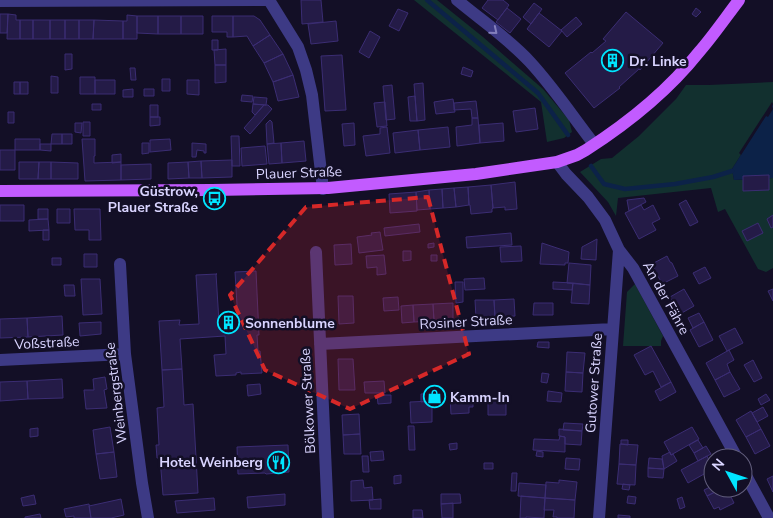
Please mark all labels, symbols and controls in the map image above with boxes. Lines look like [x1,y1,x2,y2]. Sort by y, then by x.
one-way arrow [489,25,498,34]
building icon: Dr. Linke [601,49,625,73]
place label: Dr. Linke [629,52,687,71]
street label: Plauer Straße [256,162,342,184]
place label: Güstrow, Plauer Straße [108,182,198,217]
bus stop icon: Güstrow, Plauer Straße [202,187,226,211]
street label: An der Fähre [638,258,694,338]
street label: Rosiner Straße [419,310,513,334]
building icon: Sonnenblume [217,311,241,335]
place label: Sonnenblume [245,314,335,333]
street label: Voßstraße [13,332,80,354]
street label: Gutower Straße [581,332,607,434]
street label: Weinbergstraße [100,341,132,445]
street label: Bölkower Straße [296,348,320,454]
shop icon: Kamm-In [422,385,446,409]
place label: Kamm-In [450,388,510,407]
north arrow [703,448,753,498]
restaurant icon: Hotel Weinberg [267,450,291,474]
place label: Hotel Weinberg [159,453,263,472]
text: N [708,455,729,475]

